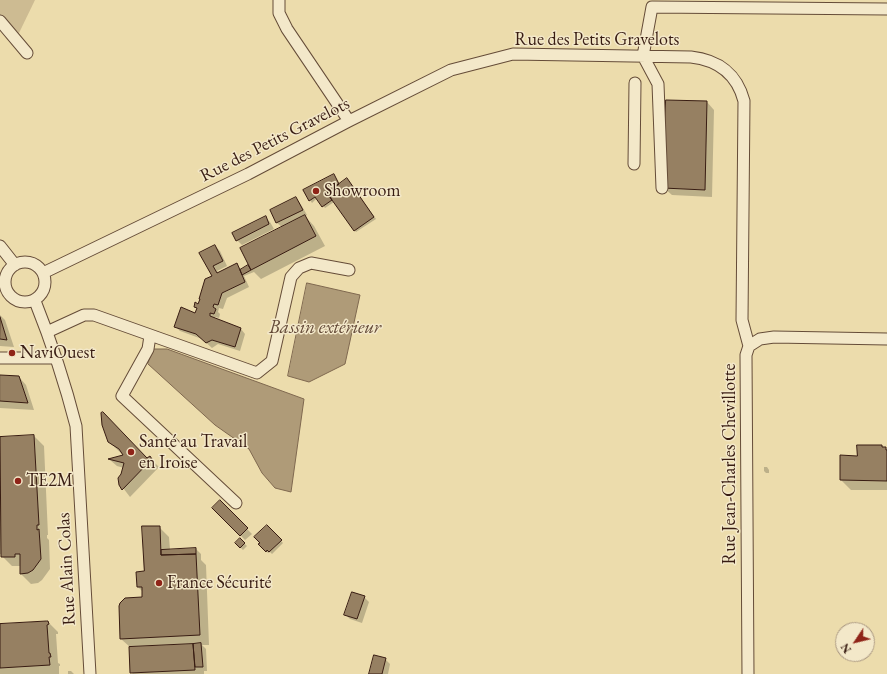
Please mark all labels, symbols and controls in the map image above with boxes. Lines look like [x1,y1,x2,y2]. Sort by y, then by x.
street label: Rue des Petits Gravelots [515,29,679,51]
street label: Rue des Petits Gravelots [197,93,353,187]
place label: Showroom [324,180,400,202]
marker: Showroom [311,186,321,196]
water label: Bassin extérieur [269,317,381,339]
place label: NaviOuest [20,342,95,364]
marker: NaviOuest [7,348,17,358]
street label: Rue Jean-Charles Chevillotte [719,364,741,564]
place label: Santé au Travail en Iroise [139,431,247,474]
marker: Santé au Travail en Iroise [126,447,136,457]
place label: TE2M [26,470,73,492]
marker: TE2M [13,476,23,486]
street label: Rue Alain Colas [53,512,81,626]
place label: France Sécurité [167,572,272,594]
marker: France Sécurité [154,578,164,588]
north arrow [835,622,875,662]
text: N [838,641,854,656]

